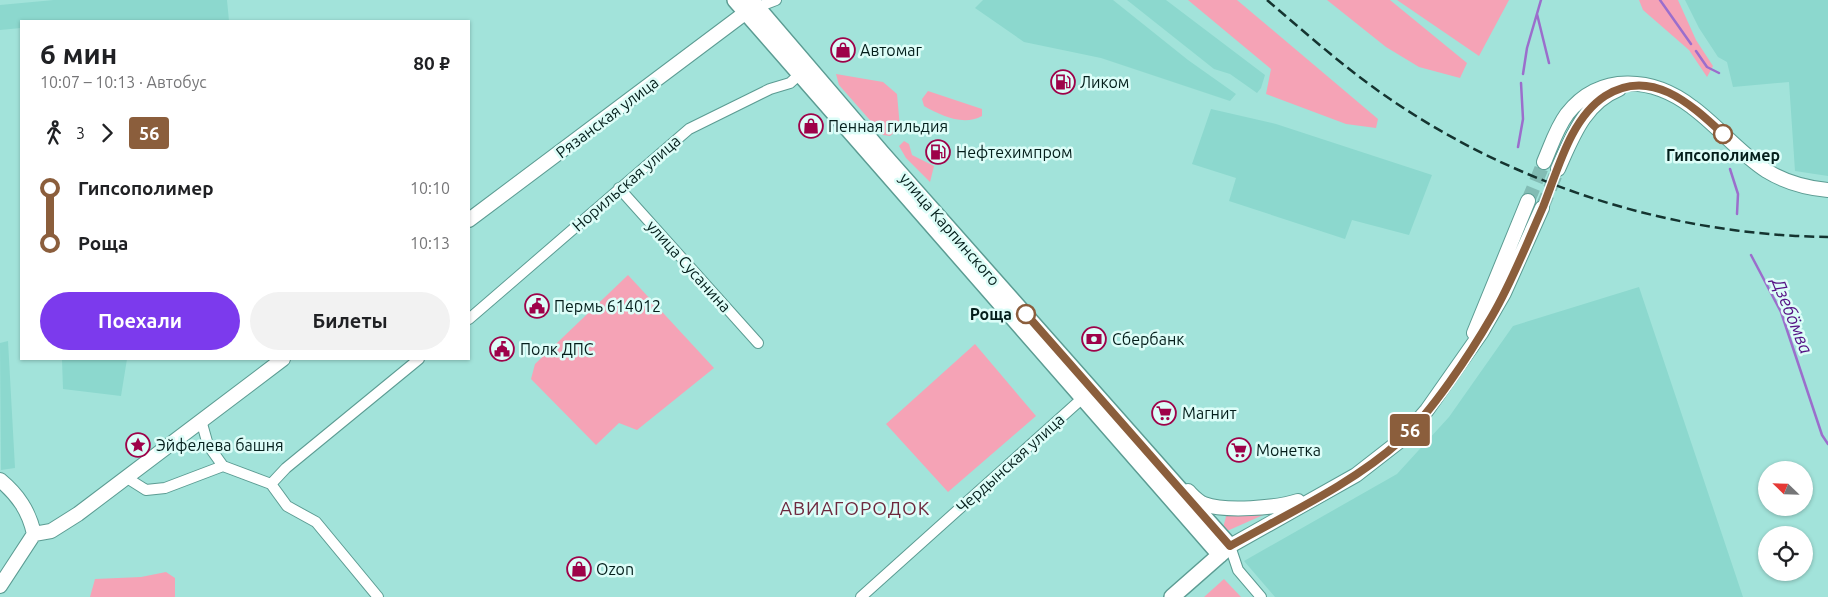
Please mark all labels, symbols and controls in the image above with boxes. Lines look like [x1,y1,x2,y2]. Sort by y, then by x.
shop icon: Автомаг [830,37,856,63]
text: 6 мин [40,38,117,69]
place label: Автомаг [860,41,923,59]
text: 80 ₽ [413,52,450,74]
fuel station icon: Ликом [1050,69,1076,95]
text: 10:07 – 10:13 · Автобус [40,73,207,91]
street label: Рязанская улица [552,73,662,161]
place label: Ликом [1080,73,1129,91]
shop icon: Пенная гильдия [798,113,824,139]
place label: Пенная гильдия [828,117,948,135]
icon: walk [40,119,68,147]
icon: forward [93,119,121,147]
text: 56 [139,123,159,143]
text: 3 [76,124,85,142]
marker: Гипсополимер [1713,124,1733,144]
street label: Норильская улица [568,131,684,235]
fuel station icon: Нефтехимпром [925,139,951,165]
place label: Нефтехимпром [956,143,1073,161]
place label: Гипсополимер [1666,146,1780,164]
street label: улица Карпинского [896,169,1004,289]
text: Гипсополимер [78,177,214,199]
text: 10:10 [410,179,450,197]
street label: улица Сусанина [643,216,735,316]
text: Роща [78,232,128,254]
text: 10:13 [410,234,450,252]
water label: Дзебӧмва [1768,273,1817,357]
button: Поехали [40,292,240,350]
button: Билеты [250,292,450,350]
public building icon: Пермь 614012 [524,293,550,319]
place label: Пермь 614012 [554,297,661,315]
marker: Роща [1016,304,1036,324]
place label: Роща [970,305,1012,323]
bank icon: Сбербанк [1081,326,1107,352]
place label: Сбербанк [1112,330,1185,348]
public building icon: Полк ДПС [489,336,515,362]
place label: Полк ДПС [520,340,594,358]
supermarket icon: Магнит [1151,400,1177,426]
place label: Магнит [1182,404,1237,422]
street label: Чердынская улица [952,410,1068,516]
line badge: 56 [1388,414,1432,446]
text: 56 [1400,420,1420,440]
place icon: Эйфелева башня [125,432,151,458]
place label: Эйфелева башня [156,436,284,454]
supermarket icon: Монетка [1226,437,1252,463]
place label: Монетка [1256,441,1321,459]
north arrow [1758,461,1812,516]
map controls [1758,461,1813,581]
district label: АВИАГОРОДОК [780,497,930,519]
button: locate [1758,526,1813,581]
shop icon: Ozon [566,556,592,582]
place label: Ozon [596,560,634,578]

